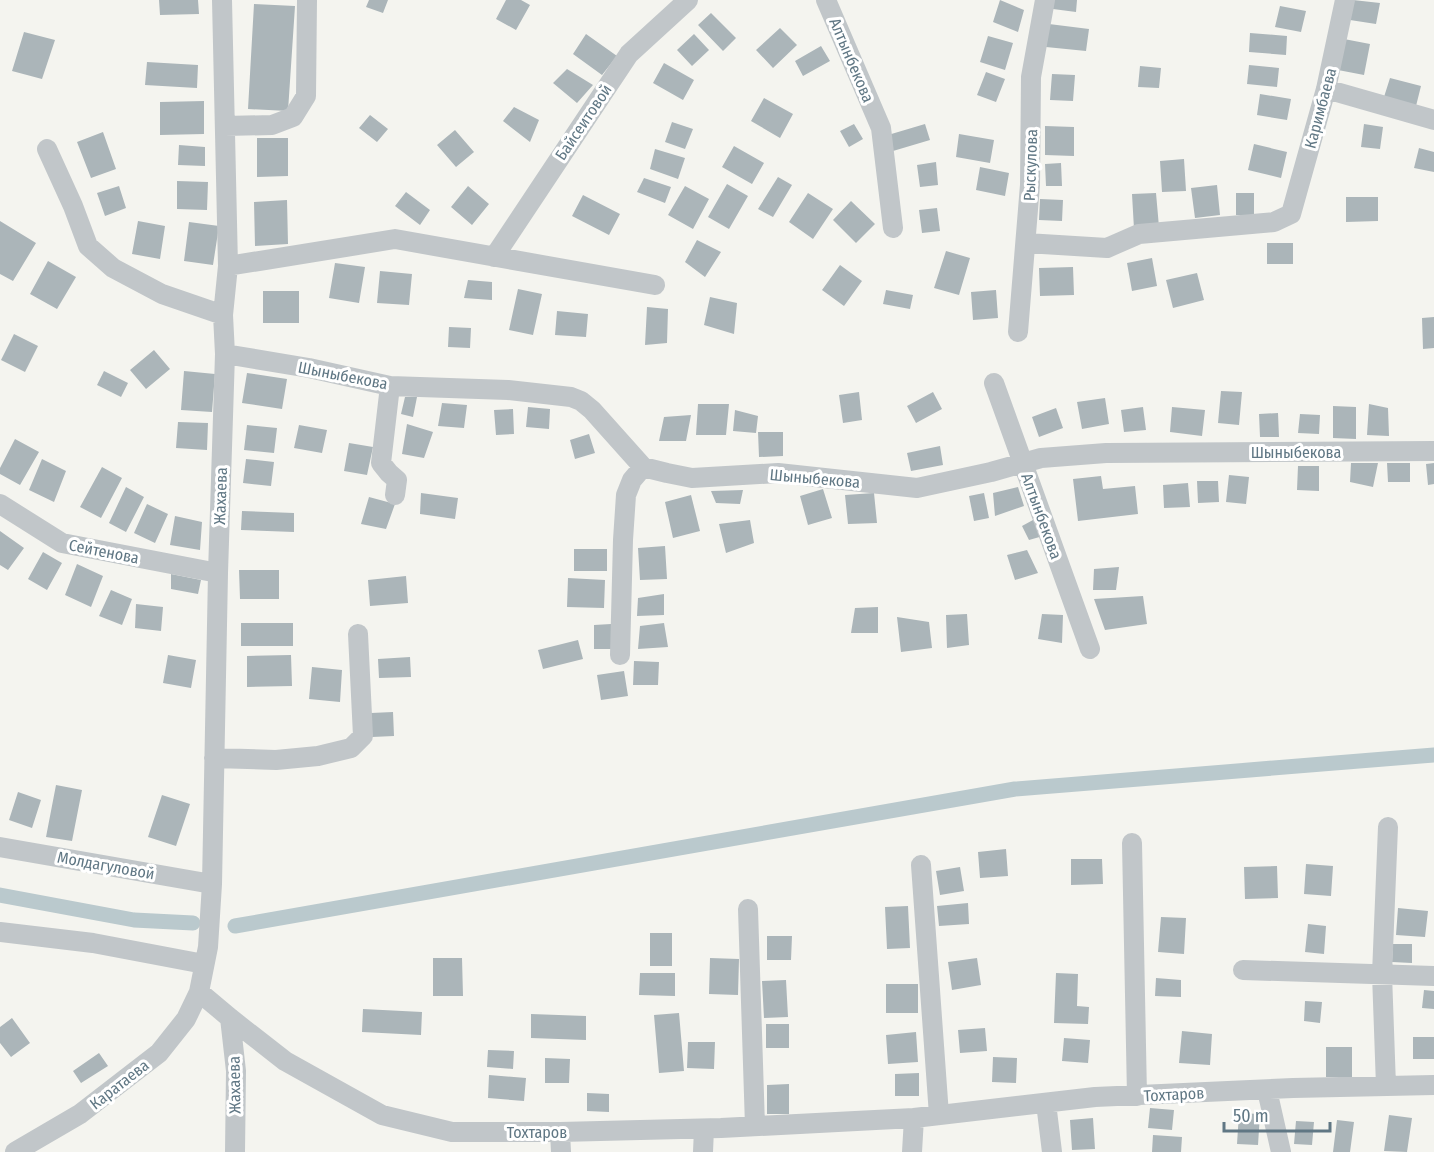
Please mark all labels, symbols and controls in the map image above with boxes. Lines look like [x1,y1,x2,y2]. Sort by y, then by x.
street label: Алтынбекова [825,15,878,105]
street label: Каримбаева [1301,66,1340,151]
street label: Байсеитовой [551,81,616,164]
street label: Рыскулова [1020,128,1041,202]
street label: Шыныбекова [297,358,389,393]
street label: Шыныбекова [1251,443,1342,462]
street label: Шыныбекова [769,465,861,492]
street label: Жахаева [210,467,231,525]
street label: Алтынбекова [1017,471,1066,562]
street label: Сейтенова [67,535,141,568]
street label: Молдагуловой [56,848,156,883]
street label: Каратаева [86,1055,153,1113]
street label: Жахаева [224,1056,245,1114]
street label: Тохтаров [1143,1083,1205,1106]
scale bar [1224,1095,1330,1133]
text: 50 m [1233,1105,1269,1127]
street label: Тохтаров [507,1123,567,1142]

